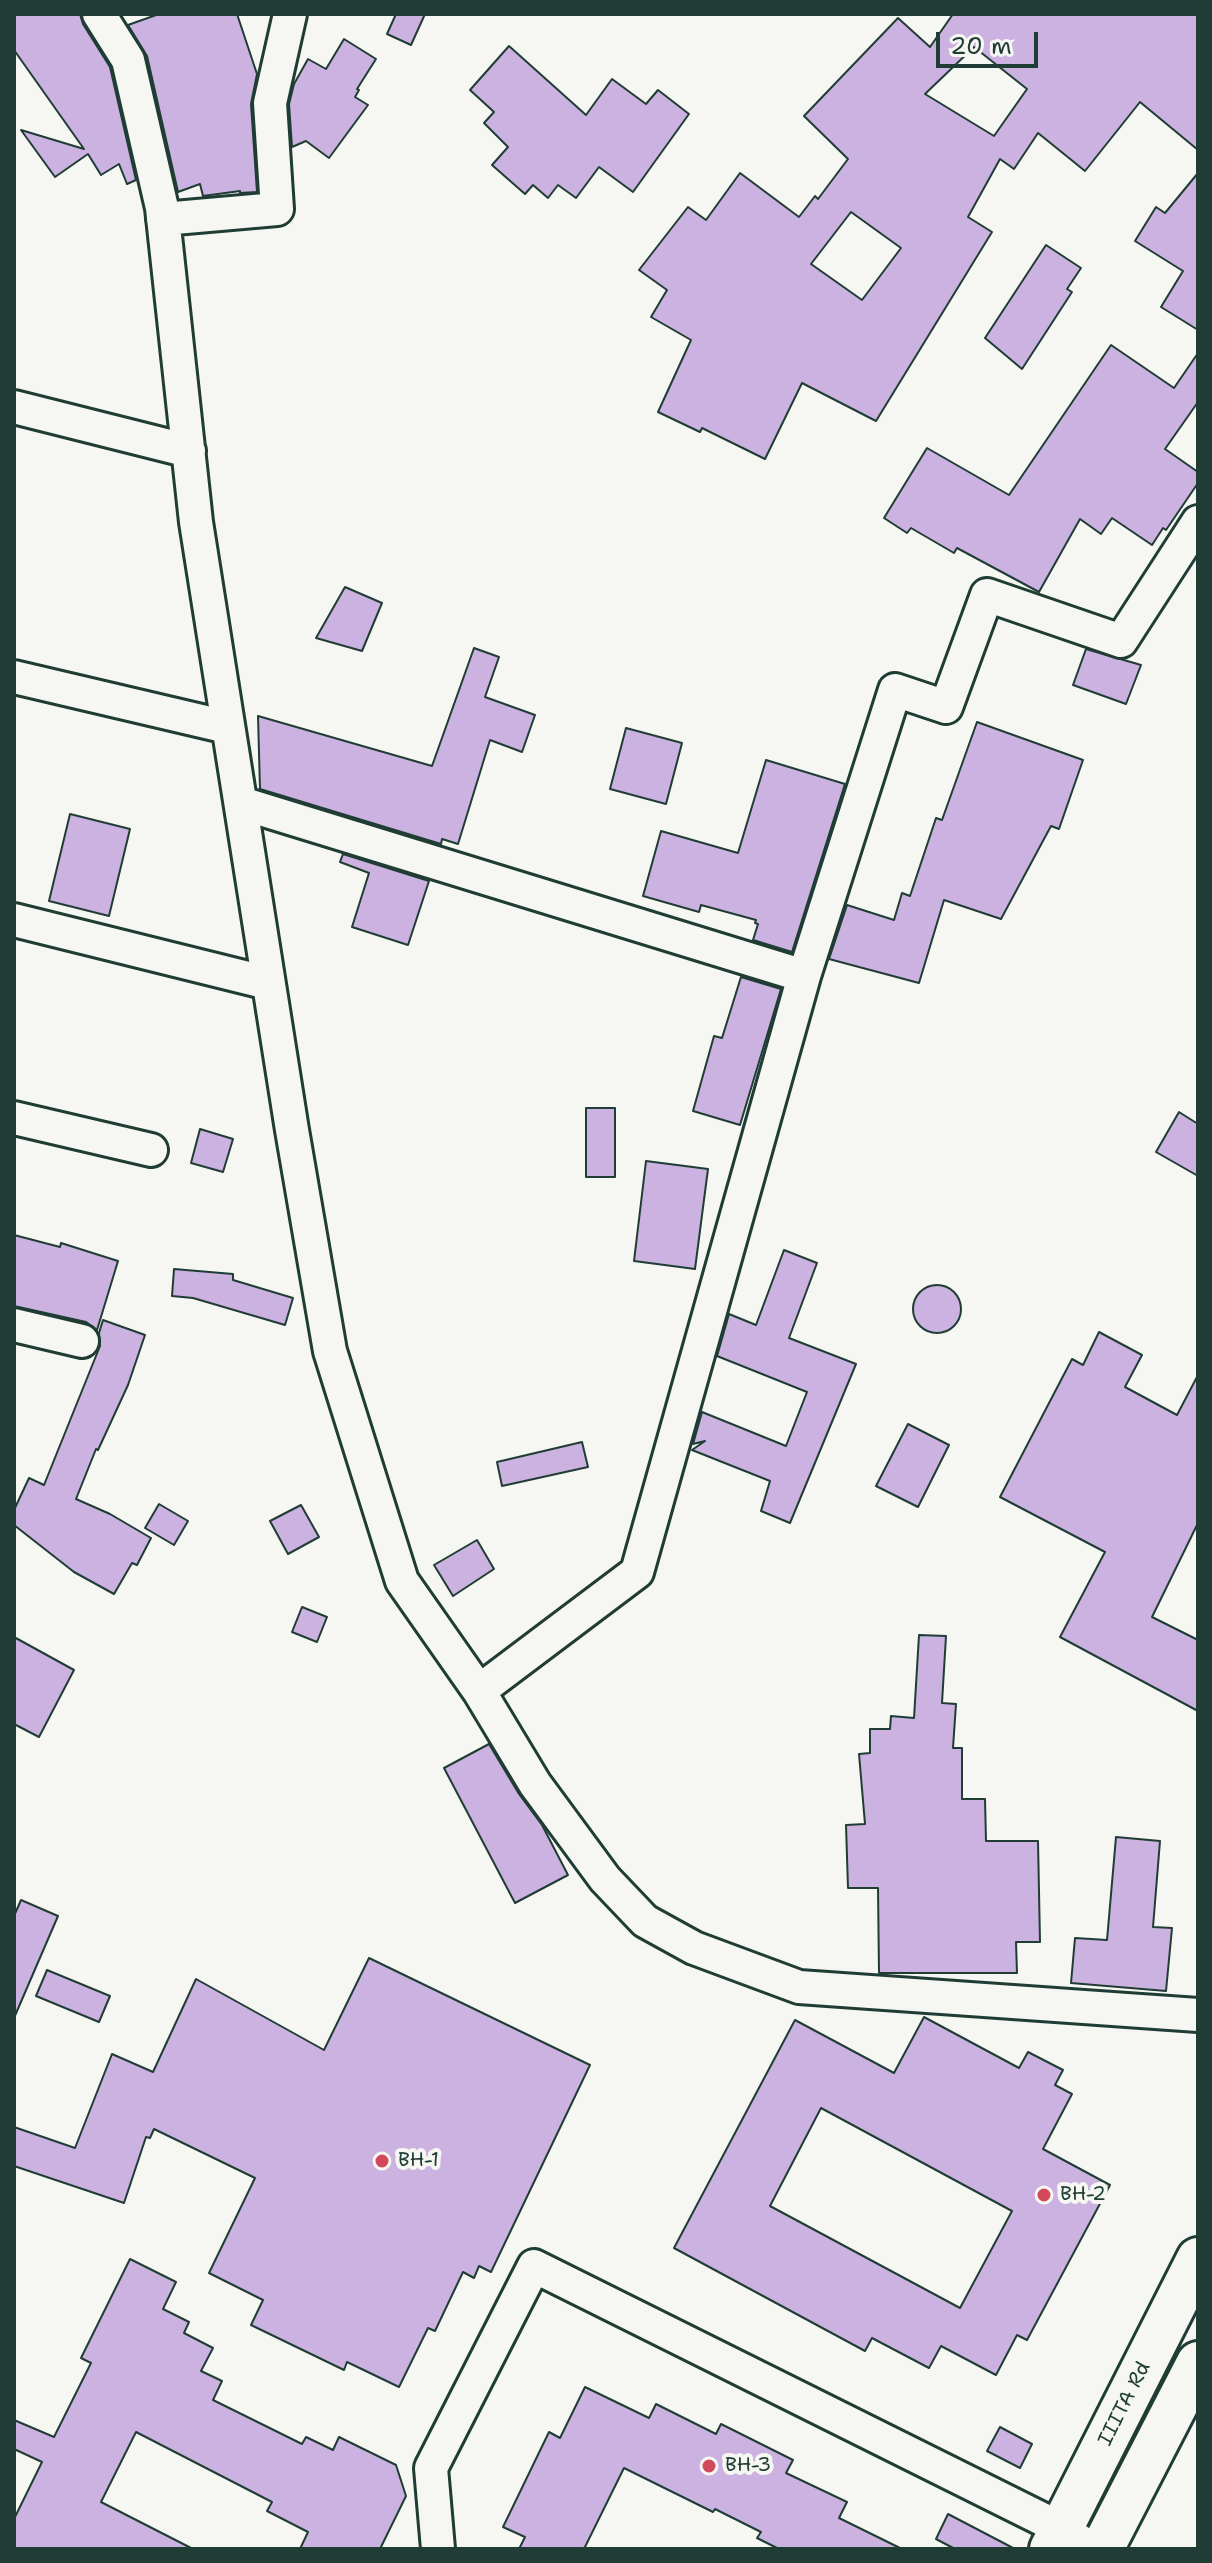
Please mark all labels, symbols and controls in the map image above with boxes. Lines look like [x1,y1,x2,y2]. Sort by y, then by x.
scale bar [940,16,1042,66]
text: 20 m [950,30,1012,62]
place label: BH-1 [398,2149,439,2173]
marker: BH-1 [373,2152,391,2170]
place label: BH-2 [1060,2183,1106,2207]
marker: BH-2 [1035,2186,1053,2204]
street label: IIITA Rd [1094,2358,1156,2450]
place label: BH-3 [725,2454,771,2478]
marker: BH-3 [700,2457,718,2475]

